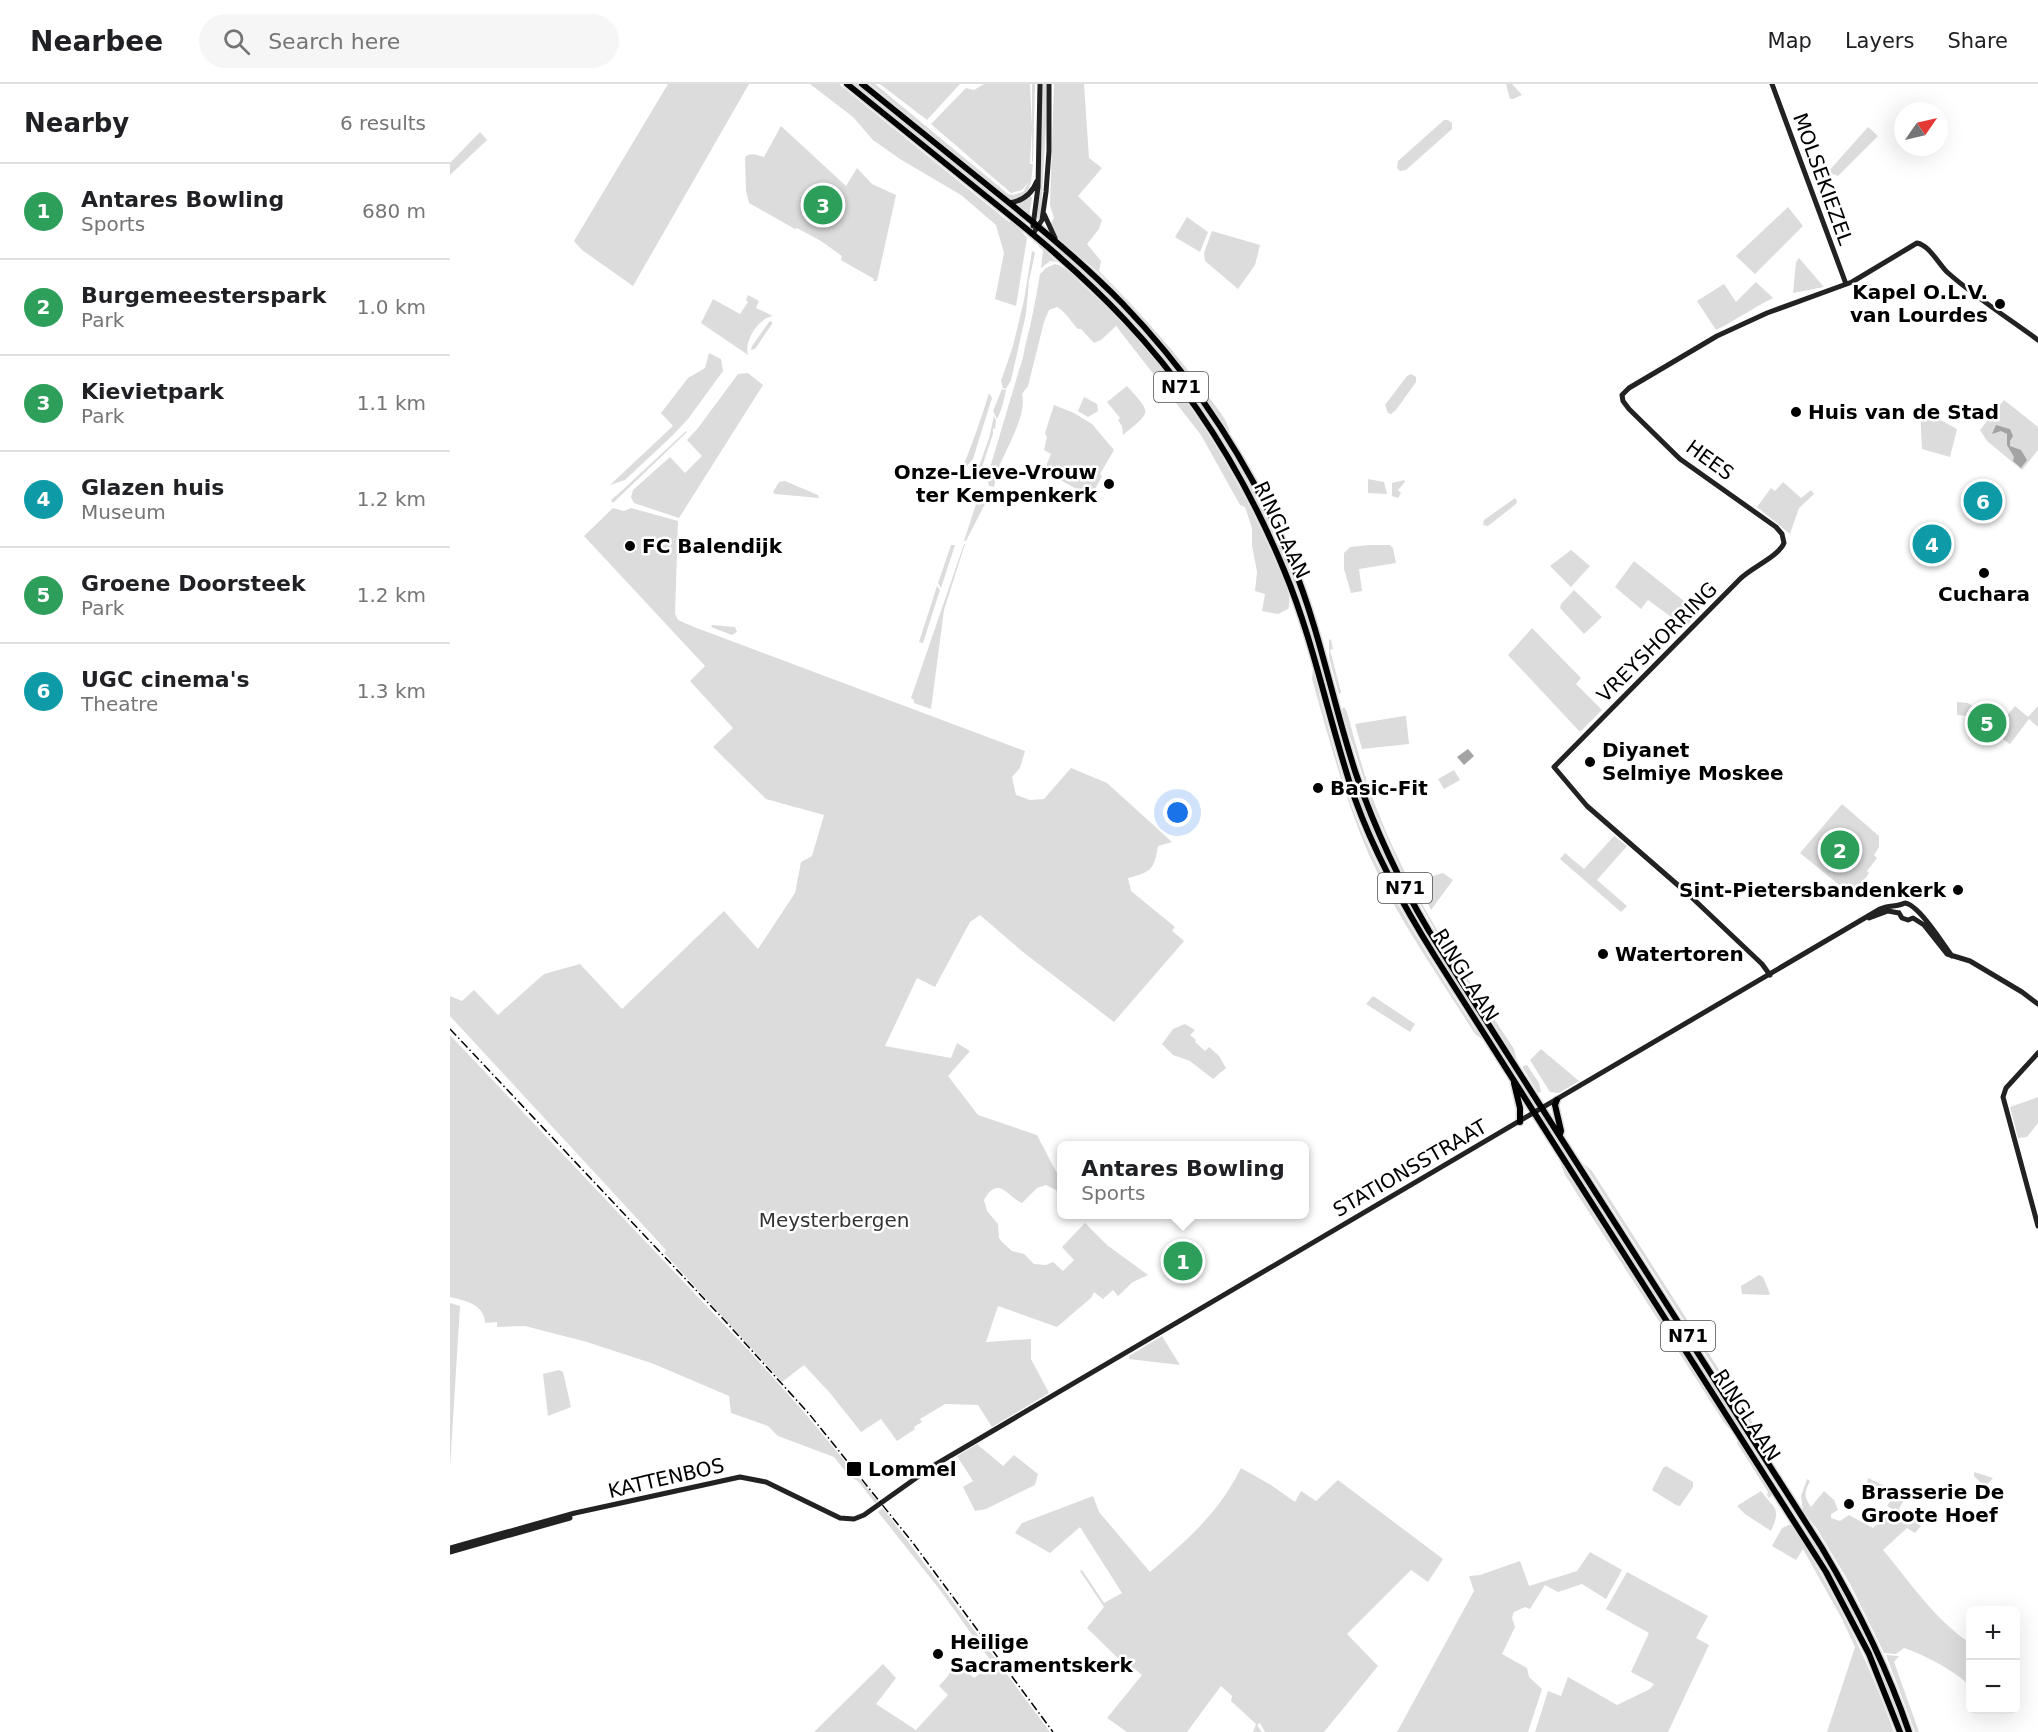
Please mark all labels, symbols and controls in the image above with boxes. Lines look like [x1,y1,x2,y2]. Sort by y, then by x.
search box [199,14,619,68]
text: Nearbee [30,25,163,58]
icon: search [220,25,253,58]
text: Search here [268,29,400,54]
text: Map [1768,29,1812,53]
text: Layers [1845,29,1914,53]
text: Share [1947,29,2008,53]
north arrow [1894,102,1948,156]
text: Nearby [24,108,129,138]
street label: MOLSEKIEZEL [1788,110,1858,249]
text: 6 results [340,111,426,135]
pin: 3 [804,182,842,228]
text: Antares Bowling [81,187,284,212]
text: 1 [37,199,50,223]
text: 680 m [362,199,426,223]
text: Sports [81,212,145,236]
place label: Kapel O.L.V. van Lourdes [1850,280,1988,327]
text: Burgemeesterspark [81,283,326,308]
text: 2 [37,295,50,319]
text: 1.0 km [357,295,426,319]
marker: Kapel O.L.V. van Lourdes [1993,297,2007,311]
text: Park [81,308,124,332]
road number: N71 [1154,372,1208,402]
text: Kievietpark [81,379,224,404]
text: 3 [37,391,50,415]
text: 1.1 km [357,391,426,415]
place label: Huis van de Stad [1808,400,1999,424]
text: Park [81,404,124,428]
marker: Huis van de Stad [1789,405,1803,419]
street label: HEES [1682,435,1738,485]
place label: Onze-Lieve-Vrouw ter Kempenkerk [894,460,1098,507]
text: Glazen huis [81,475,224,500]
marker: Onze-Lieve-Vrouw ter Kempenkerk [1102,477,1116,491]
street label: RINGLAAN [1249,477,1315,583]
pin: 6 [1964,478,2002,524]
text: 4 [37,487,50,511]
text: 1.2 km [357,487,426,511]
text: Museum [81,500,166,524]
pin: 4 [1912,522,1952,566]
place label: FC Balendijk [642,534,783,558]
marker: FC Balendijk [623,539,637,553]
marker: Cuchara [1977,566,1991,580]
text: Groene Doorsteek [81,571,306,596]
street label: VREYSHORRING [1592,577,1722,707]
place label: Cuchara [1938,582,2030,606]
text: 5 [37,583,50,607]
text: 1.2 km [357,583,426,607]
text: Park [81,596,124,620]
text: UGC cinema's [81,667,250,692]
text: 6 [37,679,50,703]
text: 1.3 km [357,679,426,703]
text: Theatre [81,692,158,716]
pin: 5 [1968,700,2006,746]
place label: Diyanet Selmiye Moskee [1602,738,1784,785]
marker: Diyanet Selmiye Moskee [1583,755,1597,769]
place label: Basic-Fit [1330,776,1428,800]
marker: Basic-Fit [1311,781,1325,795]
your location [1163,798,1192,827]
pin: 2 [1820,828,1860,873]
road number: N71 [1378,873,1432,903]
place label: Sint-Pietersbandenkerk [1679,878,1947,902]
marker: Sint-Pietersbandenkerk [1951,883,1965,897]
street label: RINGLAAN [1428,924,1504,1026]
place label: Watertoren [1615,942,1744,966]
marker: Watertoren [1596,947,1610,961]
street label: STATIONSSTRAAT [1329,1114,1492,1222]
popup [1057,1141,1309,1219]
text: Antares Bowling [1081,1156,1285,1181]
text: Sports [1081,1181,1145,1205]
park label: Meysterbergen [759,1208,909,1232]
pin: 1 [1164,1238,1202,1284]
road number: N71 [1661,1321,1715,1351]
street label: RINGLAAN [1708,1365,1786,1465]
street label: KATTENBOS [606,1453,726,1503]
place label: Lommel [868,1457,957,1481]
marker: Lommel [845,1460,863,1478]
place label: Brasserie De Groote Hoef [1861,1480,2004,1527]
marker: Brasserie De Groote Hoef [1842,1497,1856,1511]
map controls [1966,1606,2020,1714]
button: + [1966,1606,2020,1660]
place label: Heilige Sacramentskerk [950,1630,1133,1677]
marker: Heilige Sacramentskerk [931,1647,945,1661]
button: − [1966,1660,2020,1714]

